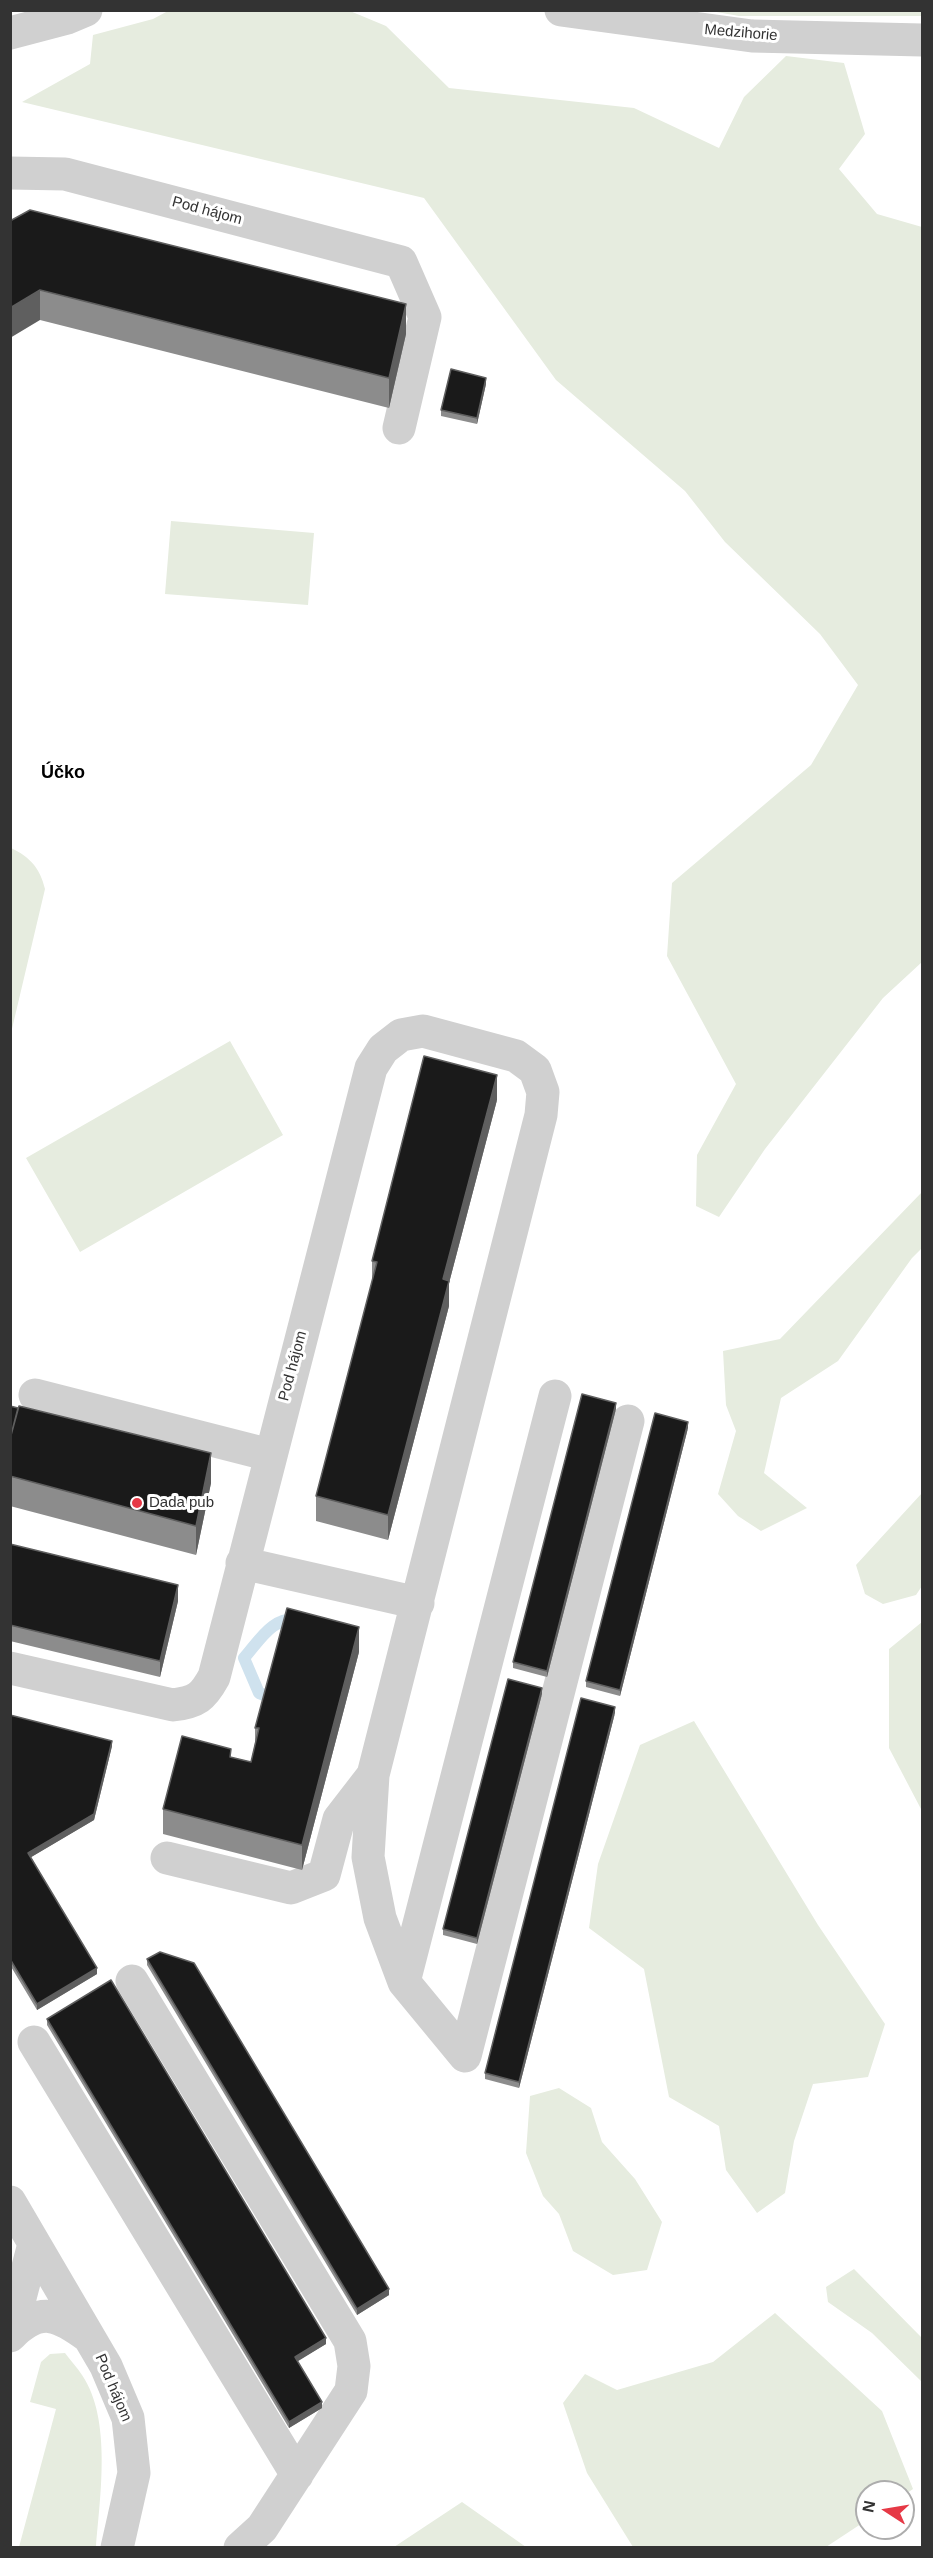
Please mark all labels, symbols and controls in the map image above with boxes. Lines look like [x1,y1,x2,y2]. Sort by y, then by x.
street label: Medzihorie [704,21,778,45]
street label: Pod hájom [170,193,244,229]
district label: Účko [41,762,85,784]
street label: Pod hájom [275,1329,311,1403]
place label: Dada pub [149,1494,214,1512]
marker: Dada pub [130,1496,144,1510]
street label: Pod hájom [91,2351,135,2425]
north arrow [855,2480,915,2540]
text: N [859,2499,878,2514]

